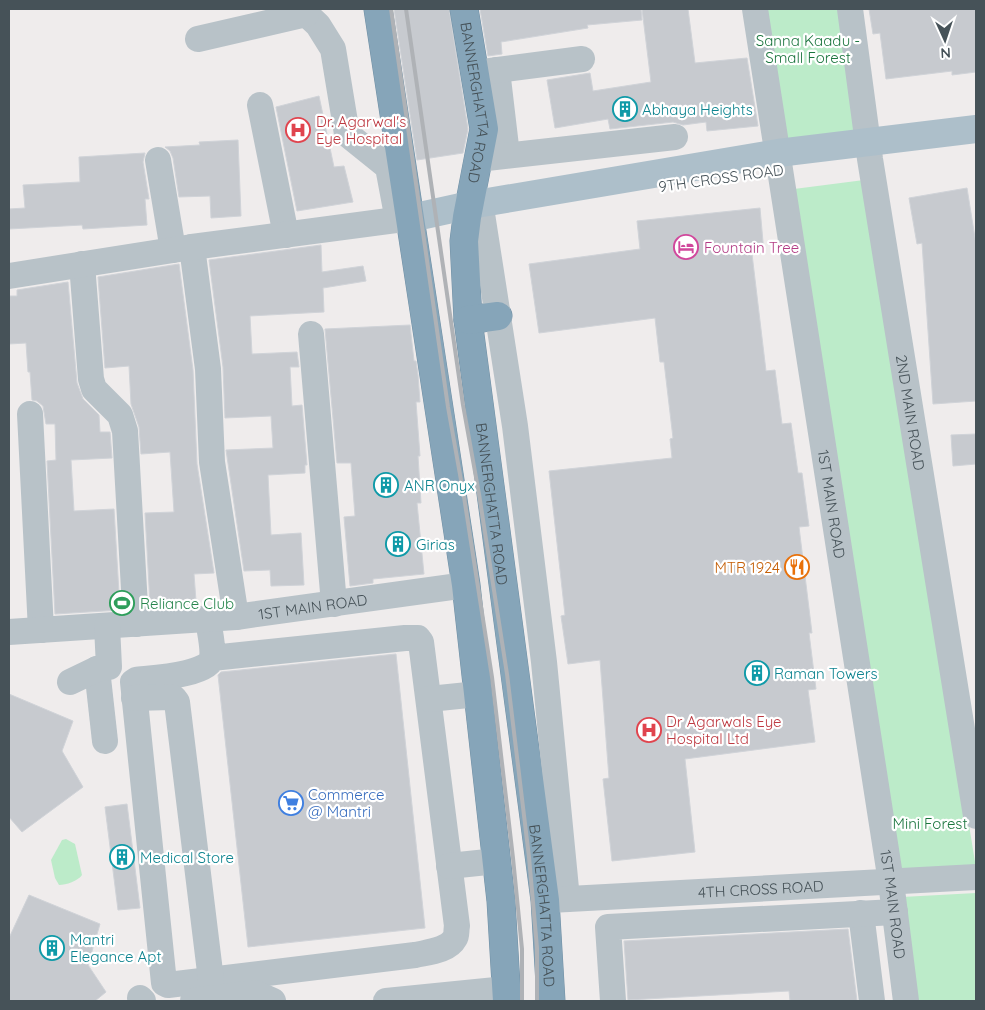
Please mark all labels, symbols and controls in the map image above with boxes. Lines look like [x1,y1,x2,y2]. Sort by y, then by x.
north arrow [920,15,970,65]
street label: BANNERGHATTA ROAD [457,21,493,185]
park label: Sanna Kaadu - Small Forest [756,31,860,67]
text: N [940,44,951,62]
building icon: Abhaya Heights [612,96,638,122]
place label: Abhaya Heights [642,100,753,119]
place label: Dr. Agarwal's Eye Hospital [316,112,406,148]
hospital icon: Dr. Agarwal's Eye Hospital [285,117,311,143]
street label: 9TH CROSS ROAD [657,160,785,196]
hotel icon: Fountain Tree [673,234,699,260]
place label: Fountain Tree [704,238,799,257]
street label: 2ND MAIN ROAD [892,353,930,472]
street label: BANNERGHATTA ROAD [472,422,513,586]
street label: 1ST MAIN ROAD [814,448,850,560]
building icon: ANR Onyx [373,472,399,498]
place label: ANR Onyx [404,476,475,495]
building icon: Girias [385,531,411,557]
place label: Girias [416,535,455,554]
restaurant icon: MTR 1924 [784,554,810,580]
place label: MTR 1924 [714,558,780,577]
street label: 1ST MAIN ROAD [257,589,369,623]
sports icon: Reliance Club [109,590,135,616]
place label: Reliance Club [140,594,234,613]
building icon: Raman Towers [744,660,770,686]
place label: Raman Towers [774,664,878,683]
place label: Dr Agarwals Eye Hospital Ltd [666,712,782,748]
hospital icon: Dr Agarwals Eye Hospital Ltd [636,717,662,743]
place label: Commerce @ Mantri [308,785,384,821]
supermarket icon: Commerce @ Mantri [278,790,304,816]
park label: Mini Forest [893,814,967,833]
street label: BANNERGHATTA ROAD [526,823,560,988]
building icon: Medical Store [109,844,135,870]
place label: Medical Store [140,848,234,867]
street label: 1ST MAIN ROAD [877,848,910,960]
street label: 4TH CROSS ROAD [697,876,824,902]
place label: Mantri Elegance Apt [70,930,162,966]
building icon: Mantri Elegance Apt [39,935,65,961]

